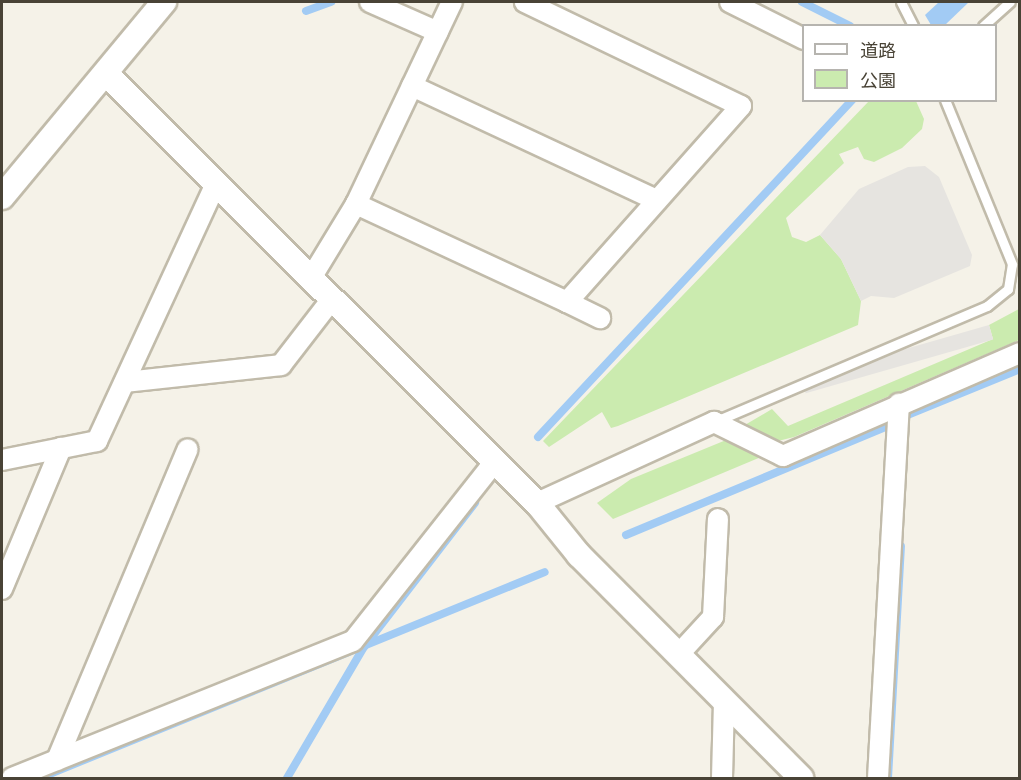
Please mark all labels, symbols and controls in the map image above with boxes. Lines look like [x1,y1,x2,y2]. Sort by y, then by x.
legend [802,24,997,102]
text: 道路 [860,40,896,61]
text: 公園 [860,70,896,91]

